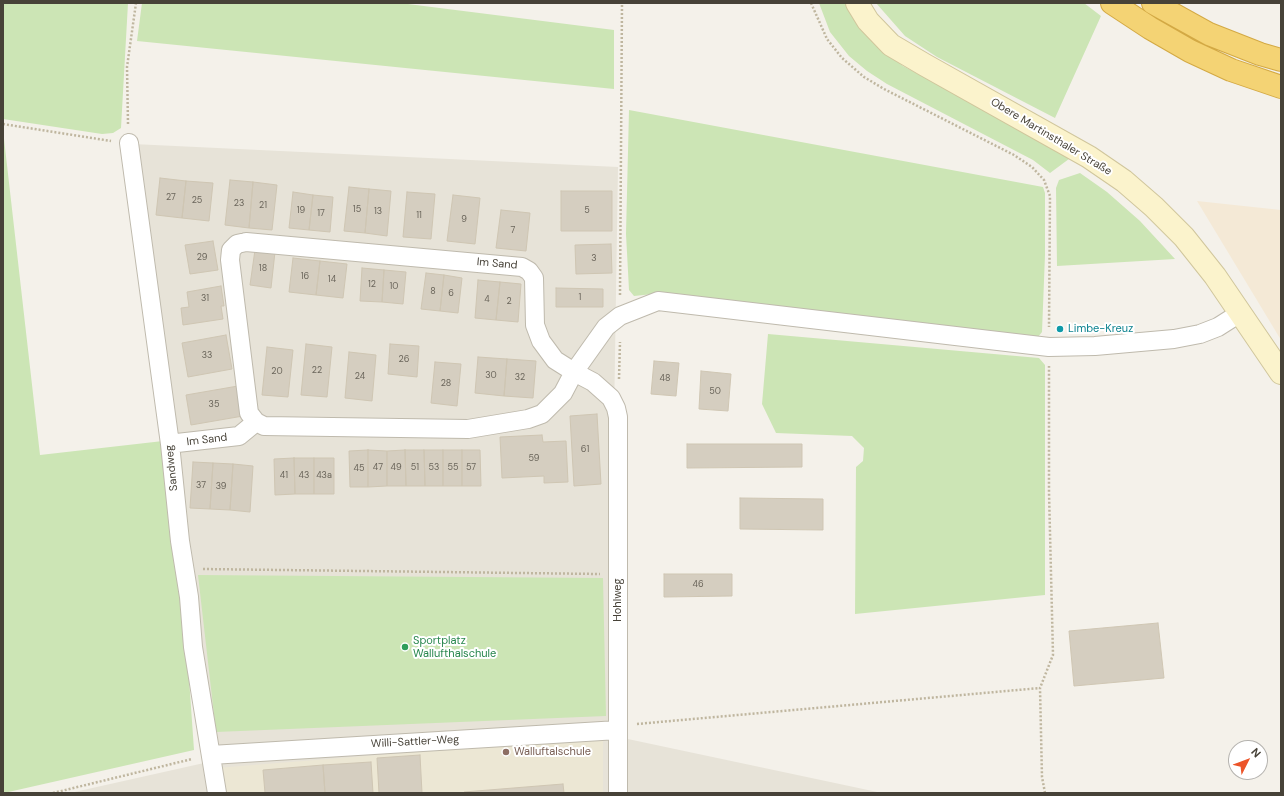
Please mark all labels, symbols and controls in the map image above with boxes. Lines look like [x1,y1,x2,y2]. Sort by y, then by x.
street label: Obere Martinsthaler Straße [988,96,1114,178]
house number: 27 [166,193,176,203]
house number: 25 [192,196,202,206]
house number: 23 [234,199,244,209]
house number: 21 [259,201,267,211]
house number: 15 [353,205,361,215]
house number: 19 [297,206,305,216]
house number: 5 [584,206,590,216]
house number: 13 [374,207,382,217]
house number: 17 [317,209,325,219]
house number: 11 [416,211,422,221]
house number: 9 [461,215,467,225]
house number: 7 [511,226,515,236]
house number: 29 [197,253,207,263]
house number: 3 [591,254,597,264]
street label: Im Sand [476,256,518,272]
house number: 18 [259,264,267,274]
house number: 16 [301,272,309,282]
house number: 14 [328,275,336,285]
house number: 12 [368,280,376,290]
house number: 10 [390,282,398,292]
house number: 8 [430,287,436,297]
house number: 6 [448,289,454,299]
house number: 1 [579,293,581,303]
house number: 31 [201,294,209,304]
house number: 4 [484,295,490,305]
house number: 2 [506,297,512,307]
place label: Limbe-Kreuz [1068,322,1133,336]
marker: Limbe-Kreuz [1055,324,1065,334]
house number: 33 [202,351,212,361]
house number: 26 [399,355,409,365]
house number: 22 [312,366,322,376]
house number: 20 [271,367,283,377]
house number: 30 [485,371,497,381]
house number: 24 [355,372,365,382]
house number: 32 [515,373,525,383]
house number: 48 [660,374,670,384]
house number: 28 [441,379,451,389]
house number: 50 [709,387,721,397]
house number: 35 [209,400,219,410]
street label: Im Sand [186,431,228,449]
street label: Sandweg [163,444,181,492]
house number: 61 [581,445,589,455]
house number: 59 [529,454,539,464]
house number: 47 [373,463,383,473]
house number: 49 [390,463,402,473]
house number: 51 [411,463,419,473]
house number: 53 [429,463,439,473]
house number: 55 [448,463,458,473]
house number: 57 [466,463,476,473]
house number: 45 [354,464,364,474]
house number: 41 [280,471,288,481]
house number: 43 [299,471,309,481]
house number: 43a [316,471,332,481]
house number: 37 [196,481,206,491]
house number: 39 [216,482,226,492]
street label: Hohlweg [611,578,625,622]
house number: 46 [692,580,704,590]
place label: Sportplatz Wallufthalschule [413,634,496,660]
marker: Sportplatz Wallufthalschule [400,642,410,652]
street label: Willi-Sattler-Weg [371,733,459,751]
north arrow [1228,740,1268,780]
place label: Walluftalschule [514,745,591,759]
text: N [1248,745,1264,760]
marker: Walluftalschule [501,747,511,757]

